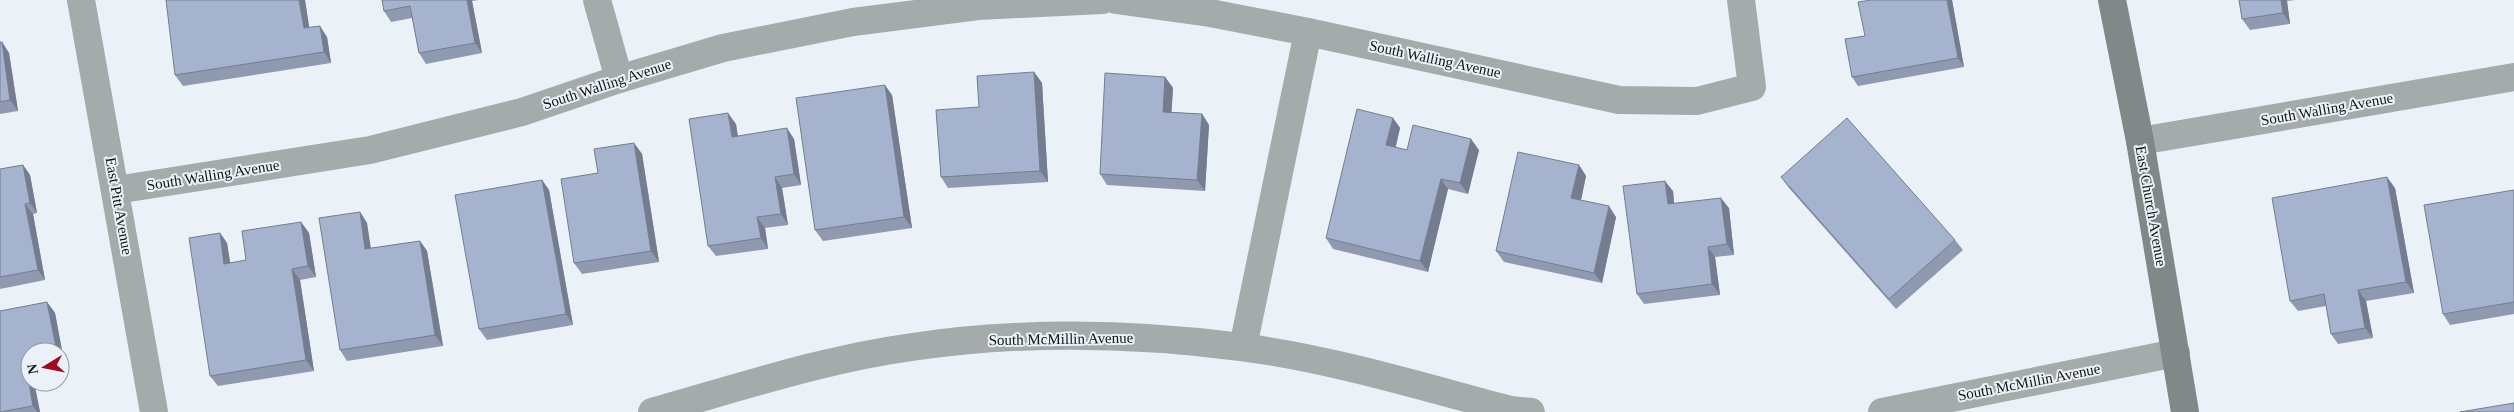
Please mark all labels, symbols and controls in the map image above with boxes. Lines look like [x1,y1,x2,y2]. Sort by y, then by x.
street label: South Walling Avenue [1368,37,1503,81]
street label: South Walling Avenue [541,56,674,112]
street label: South Walling Avenue [2260,89,2395,129]
street label: East Church Avenue [2133,144,2170,268]
street label: East Pitt Avenue [103,156,136,256]
street label: South Walling Avenue [146,157,281,193]
street label: South McMillin Avenue [989,330,1134,348]
north arrow [20,342,70,392]
street label: South McMillin Avenue [1956,360,2102,404]
text: N [24,363,41,375]

